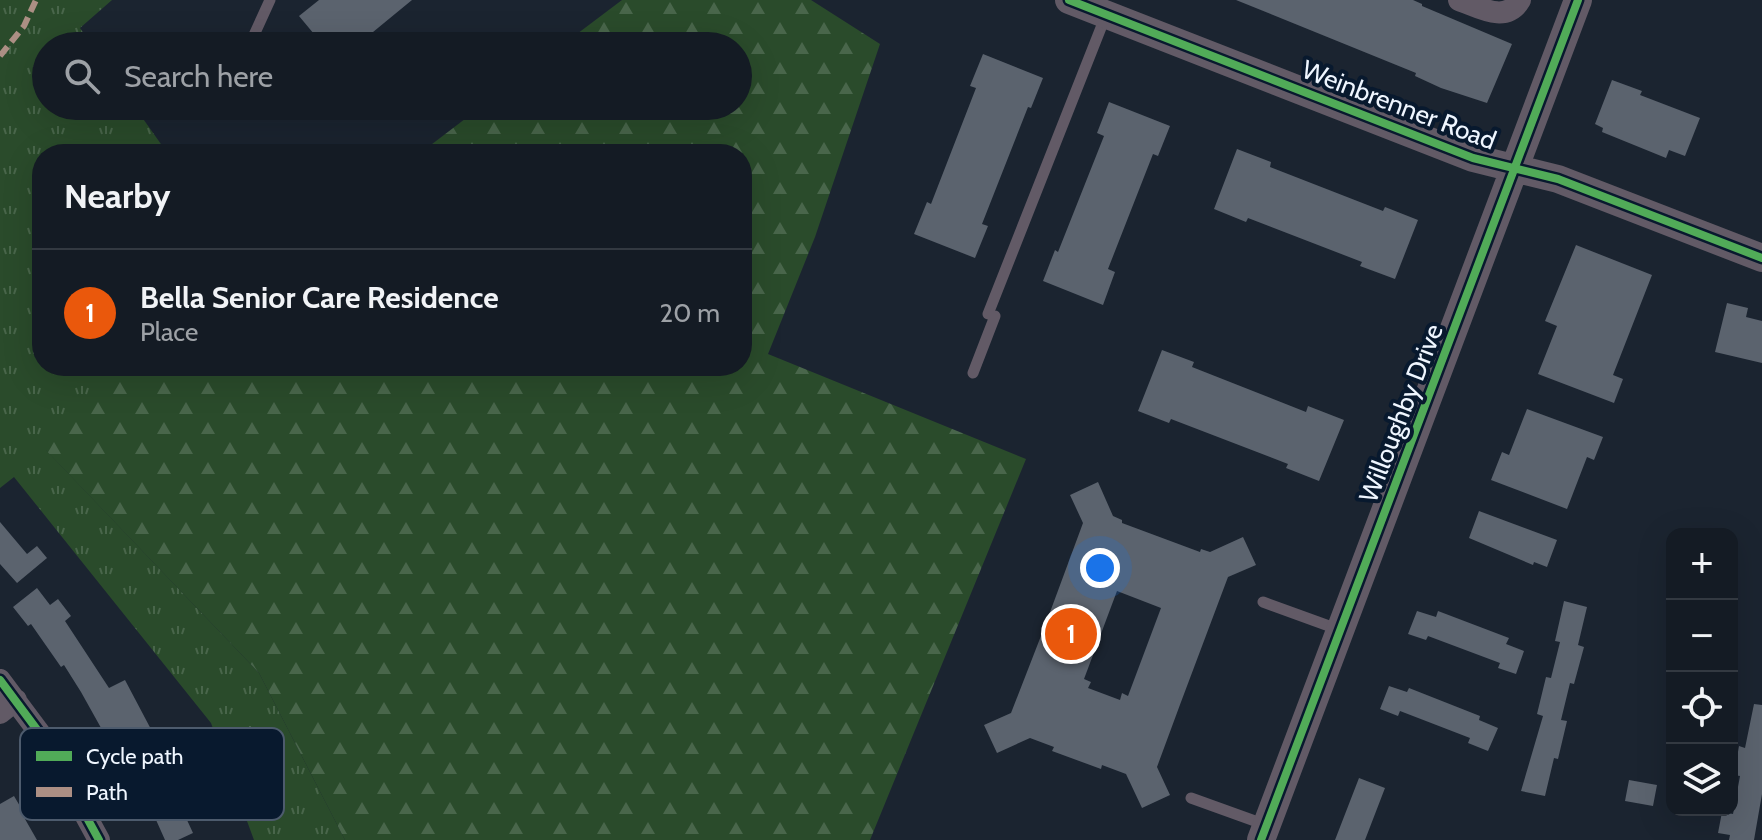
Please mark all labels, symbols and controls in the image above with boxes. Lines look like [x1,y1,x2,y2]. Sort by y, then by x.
search box [32,32,752,120]
street label: Weinbrenner Road [1297,53,1501,157]
icon: search [60,54,104,98]
text: Search here [124,58,273,95]
text: Nearby [64,175,171,217]
text: Bella Senior Care Residence [140,279,499,316]
text: 1 [85,297,95,329]
text: 20 m [660,297,720,329]
text: Place [140,316,198,348]
street label: Willoughby Drive [1352,319,1450,507]
map controls [1666,528,1738,816]
button: + [1666,528,1738,600]
your location [1080,548,1120,588]
button: − [1666,600,1738,672]
pin: 1 [1045,604,1097,664]
button: locate [1666,672,1738,744]
legend [20,728,284,820]
text: Cycle path [86,743,184,770]
button: layers [1666,744,1738,816]
text: Path [86,779,128,806]

